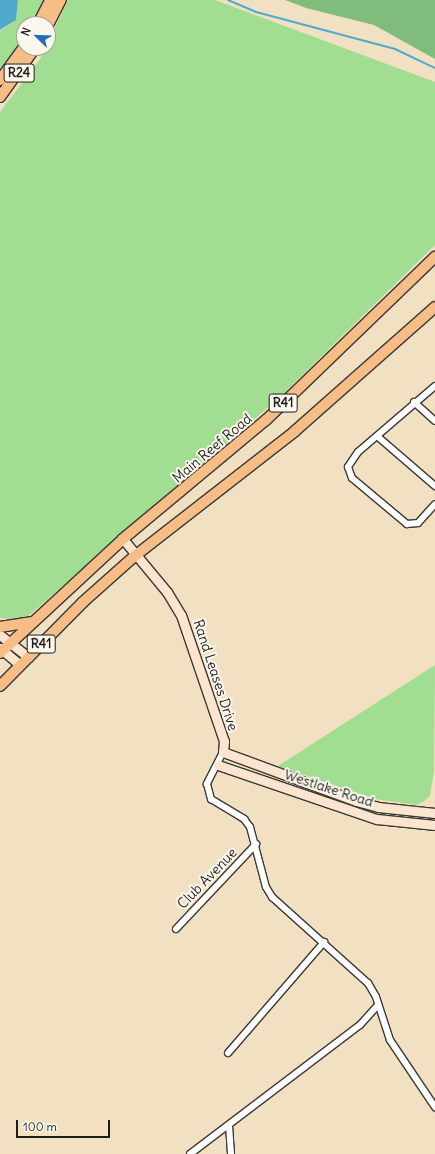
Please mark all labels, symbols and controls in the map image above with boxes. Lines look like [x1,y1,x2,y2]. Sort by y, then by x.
north arrow [16,16,56,56]
text: N [18,25,34,38]
road number: R24 [3,62,35,84]
road number: R41 [268,392,298,414]
street label: Main Reef Road [169,410,255,486]
street label: Rand Leases Drive [190,617,242,733]
road number: R41 [26,633,56,655]
street label: Westlake Road [282,766,376,810]
street label: Club Avenue [174,844,240,912]
scale bar [18,1112,112,1138]
text: 100 m [23,1119,57,1134]

